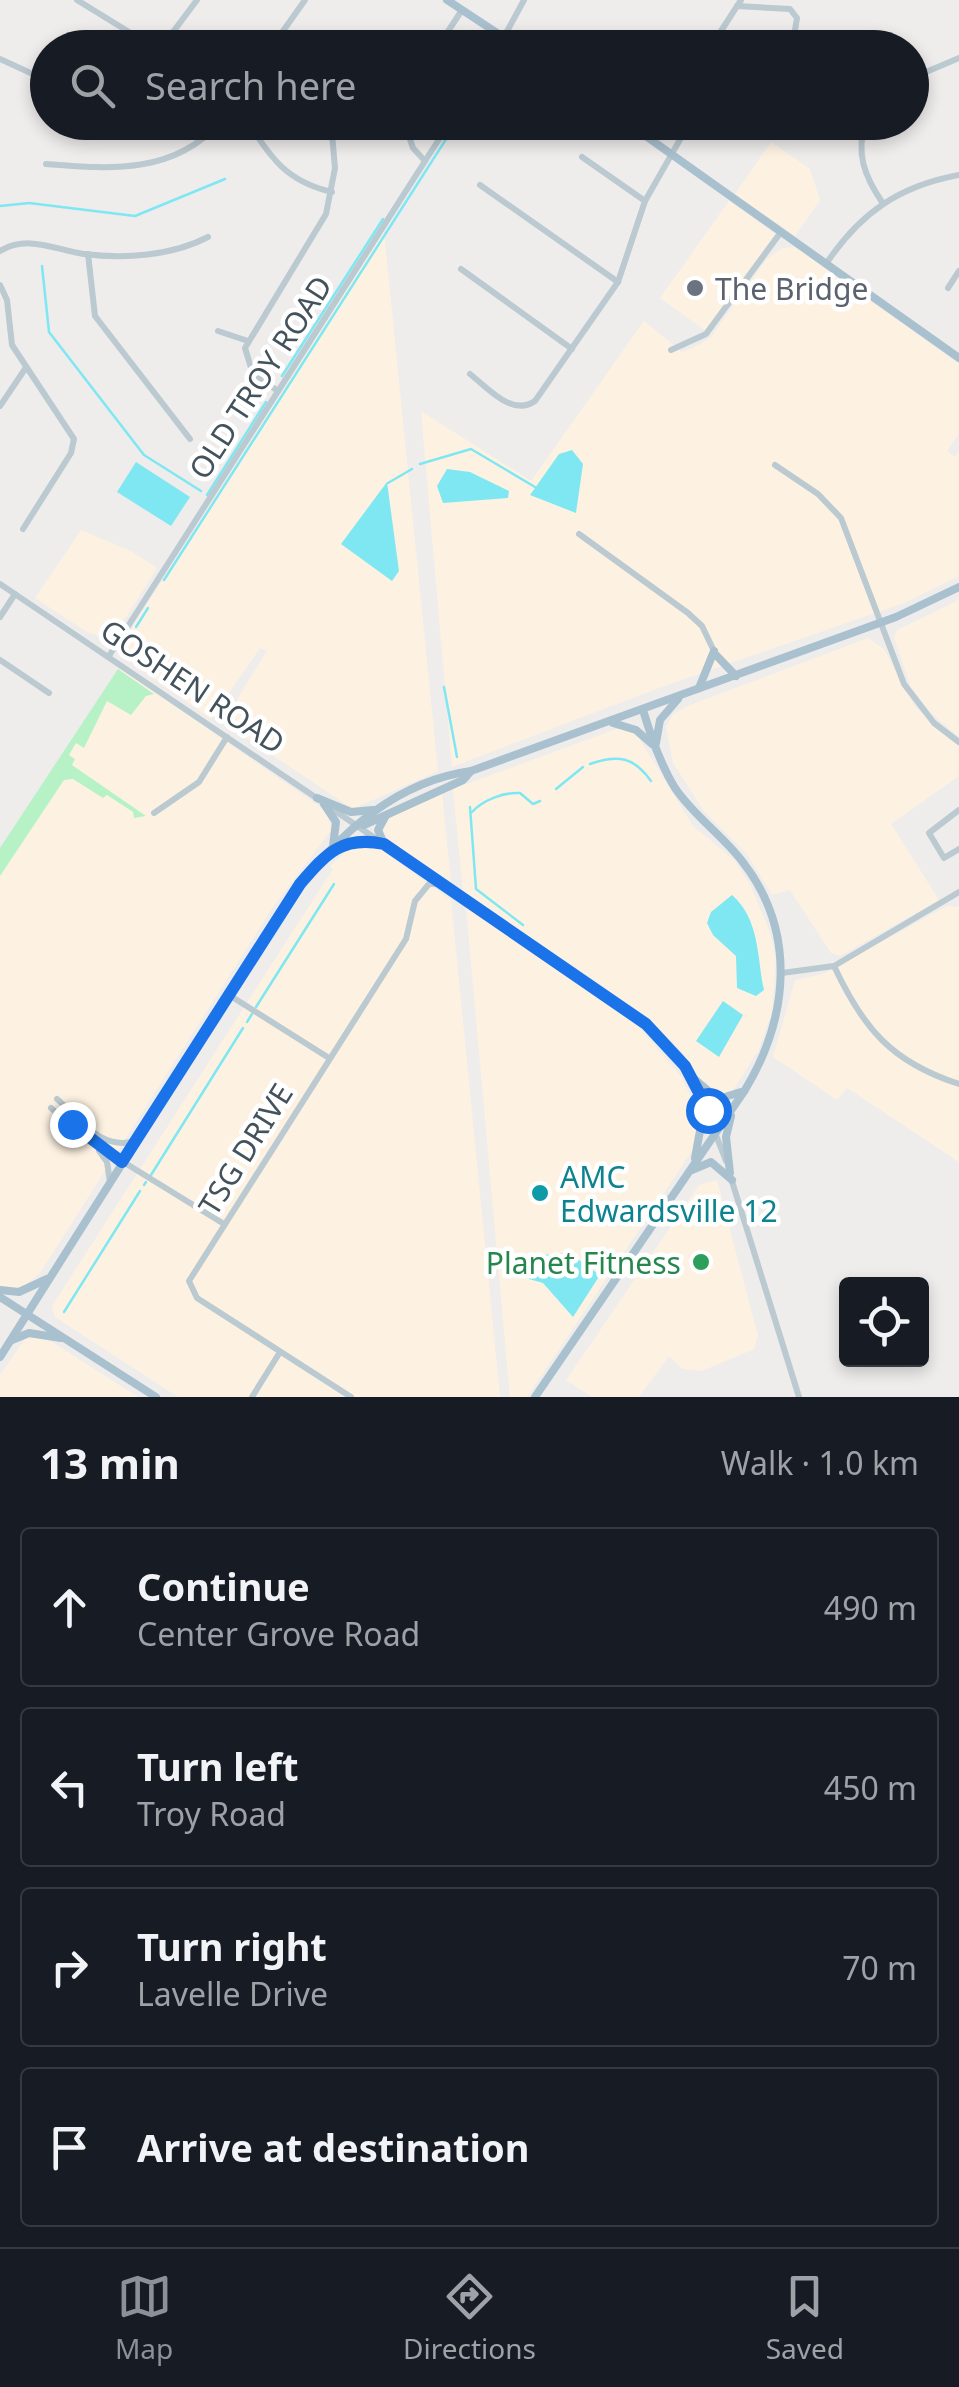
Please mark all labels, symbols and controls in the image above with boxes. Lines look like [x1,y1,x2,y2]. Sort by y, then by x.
search box [30,30,929,140]
icon: search [65,58,120,113]
text: Search here [145,59,356,111]
street label: OLD TROY ROAD [179,267,341,487]
place label: The Bridge [715,268,868,309]
marker: The Bridge [684,277,706,299]
street label: GOSHEN ROAD [93,609,293,763]
street label: TSG DRIVE [188,1075,302,1223]
route start [686,1088,732,1134]
route end [50,1102,96,1148]
place label: AMC Edwardsville 12 [560,1156,778,1231]
marker: AMC Edwardsville 12 [529,1182,551,1204]
place label: Planet Fitness [486,1242,681,1283]
marker: Planet Fitness [690,1251,712,1273]
map controls [839,1277,929,1367]
button: locate [839,1277,929,1367]
text: 13 min [40,1434,180,1491]
text: Walk · 1.0 km [721,1441,919,1484]
text: Continue [137,1560,310,1612]
icon: ahead [42,1580,97,1635]
text: 490 m [824,1586,917,1629]
text: Center Grove Road [137,1612,420,1655]
text: Turn left [137,1740,299,1792]
icon: left [42,1760,97,1815]
text: 450 m [824,1766,917,1809]
text: Troy Road [137,1792,286,1835]
text: Turn right [137,1920,327,1972]
icon: right [42,1940,97,1995]
text: 70 m [842,1946,917,1989]
text: Lavelle Drive [137,1972,328,2015]
icon: arrive [42,2120,97,2175]
text: Arrive at destination [137,2121,529,2173]
tab: Map [115,2269,173,2367]
tab: Directions [403,2269,536,2367]
tab: Saved [766,2269,844,2367]

